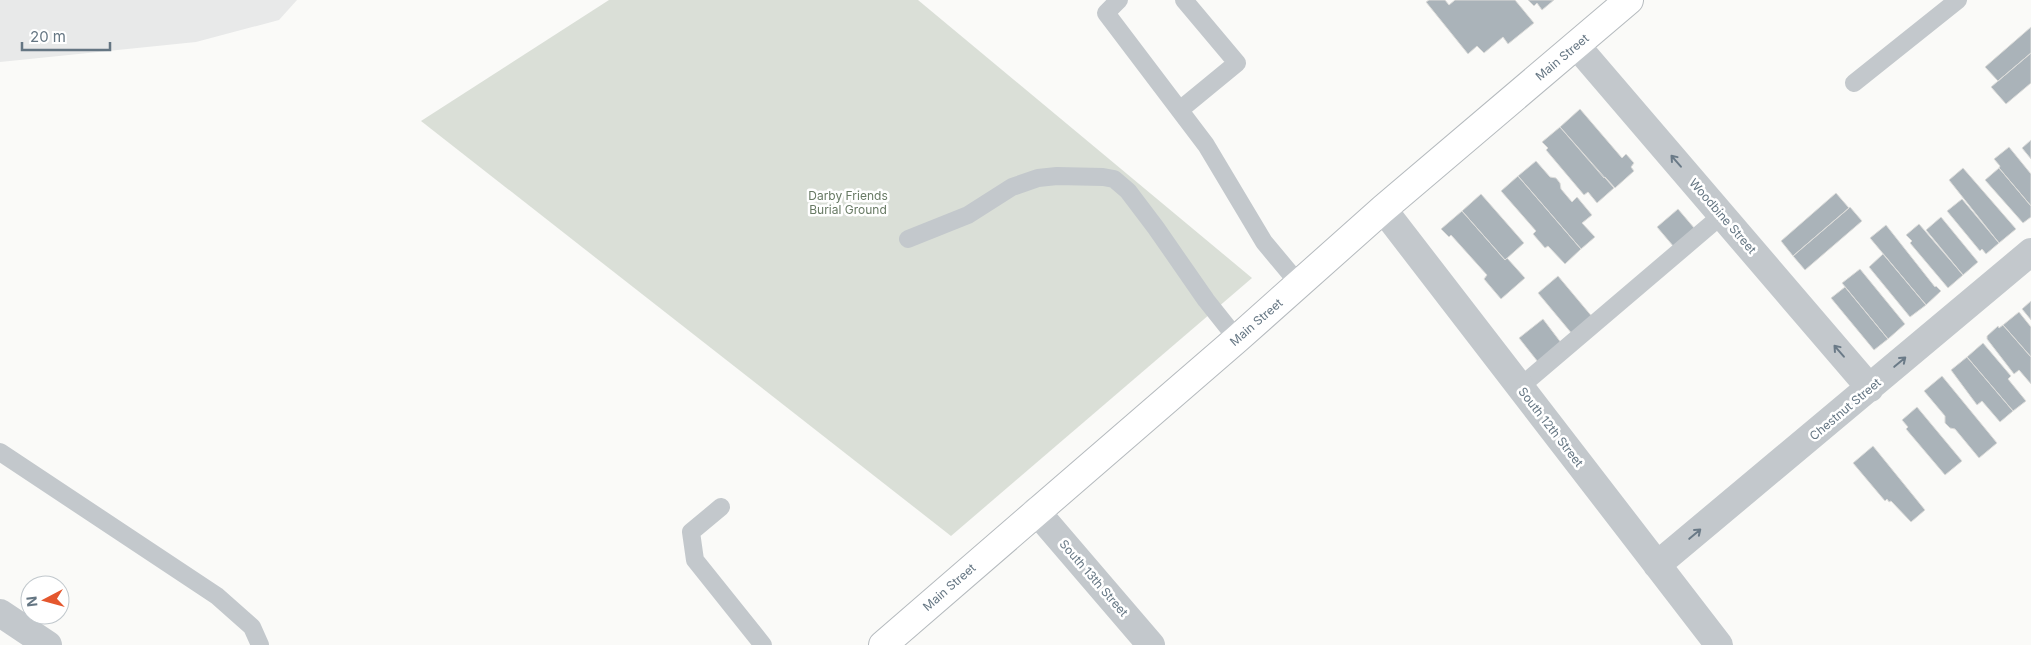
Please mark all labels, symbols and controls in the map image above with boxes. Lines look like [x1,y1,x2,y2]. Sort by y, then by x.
scale bar [22,20,110,52]
text: 20 m [30,27,66,46]
street label: Main Street [1532,30,1592,84]
one-way arrow [1670,155,1681,168]
street label: Woodbine Street [1686,175,1760,257]
park label: Darby Friends Burial Ground [808,188,888,217]
street label: Main Street [1227,295,1285,349]
one-way arrow [1833,345,1844,358]
one-way arrow [1894,357,1907,368]
street label: Chestnut Street [1806,375,1884,443]
street label: South 12th Street [1515,384,1587,470]
one-way arrow [1688,528,1701,539]
street label: South 13th Street [1057,536,1132,620]
street label: Main Street [920,560,978,614]
north arrow [20,575,70,625]
text: N [23,595,41,608]

